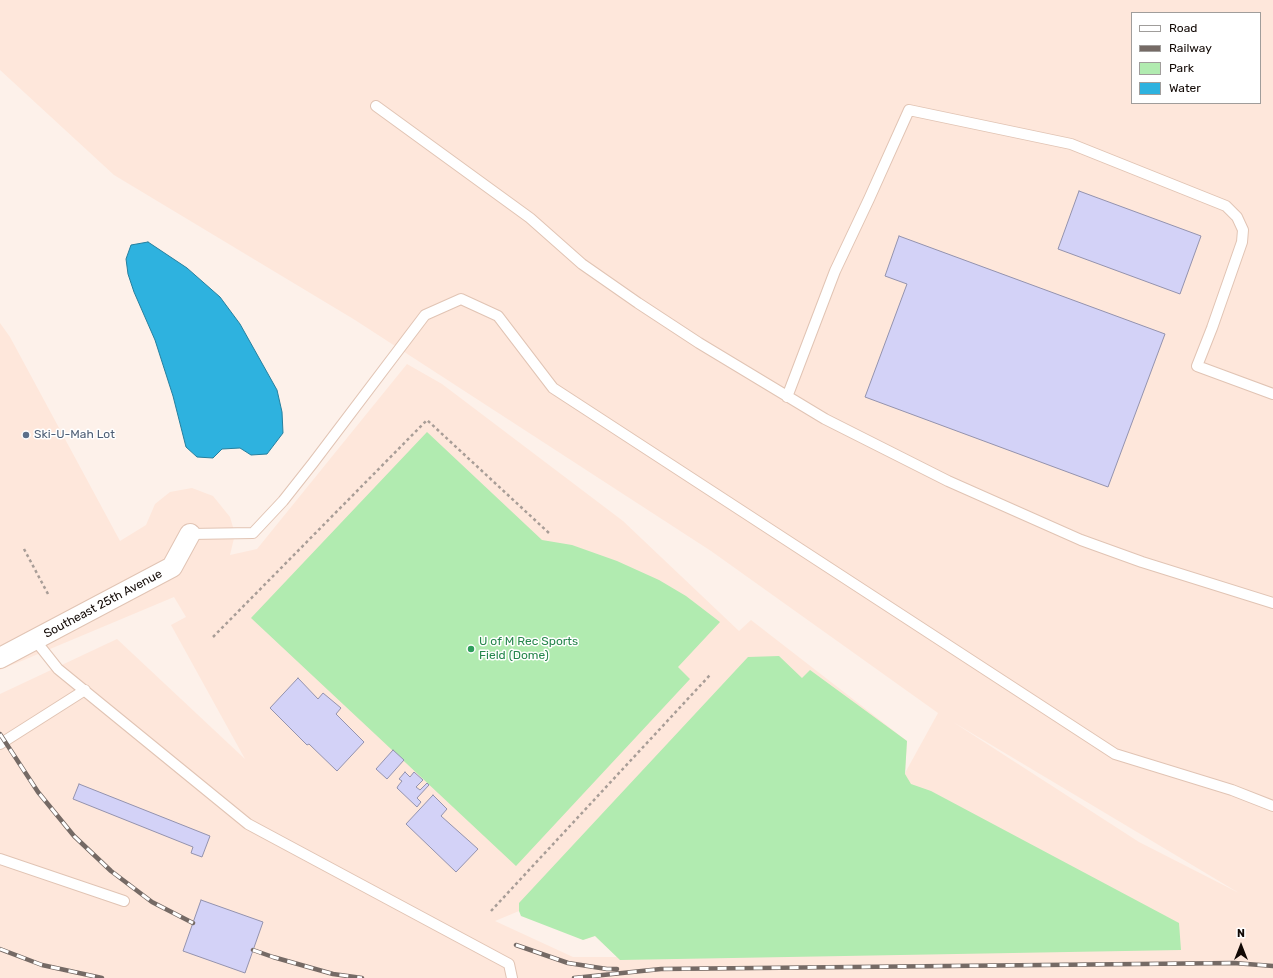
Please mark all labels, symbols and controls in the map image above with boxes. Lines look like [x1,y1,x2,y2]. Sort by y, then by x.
legend [1131,12,1261,104]
text: Road [1169,21,1197,35]
text: Railway [1169,41,1212,55]
text: Park [1169,61,1194,75]
text: Water [1169,81,1201,95]
place label: Ski-U-Mah Lot [34,428,115,442]
marker: Ski-U-Mah Lot [21,430,31,440]
street label: Southeast 25th Avenue [41,567,165,641]
place label: U of M Rec Sports Field (Dome) [479,635,578,663]
marker: U of M Rec Sports Field (Dome) [466,644,476,654]
north arrow [1221,926,1261,966]
text: N [1237,927,1245,940]

